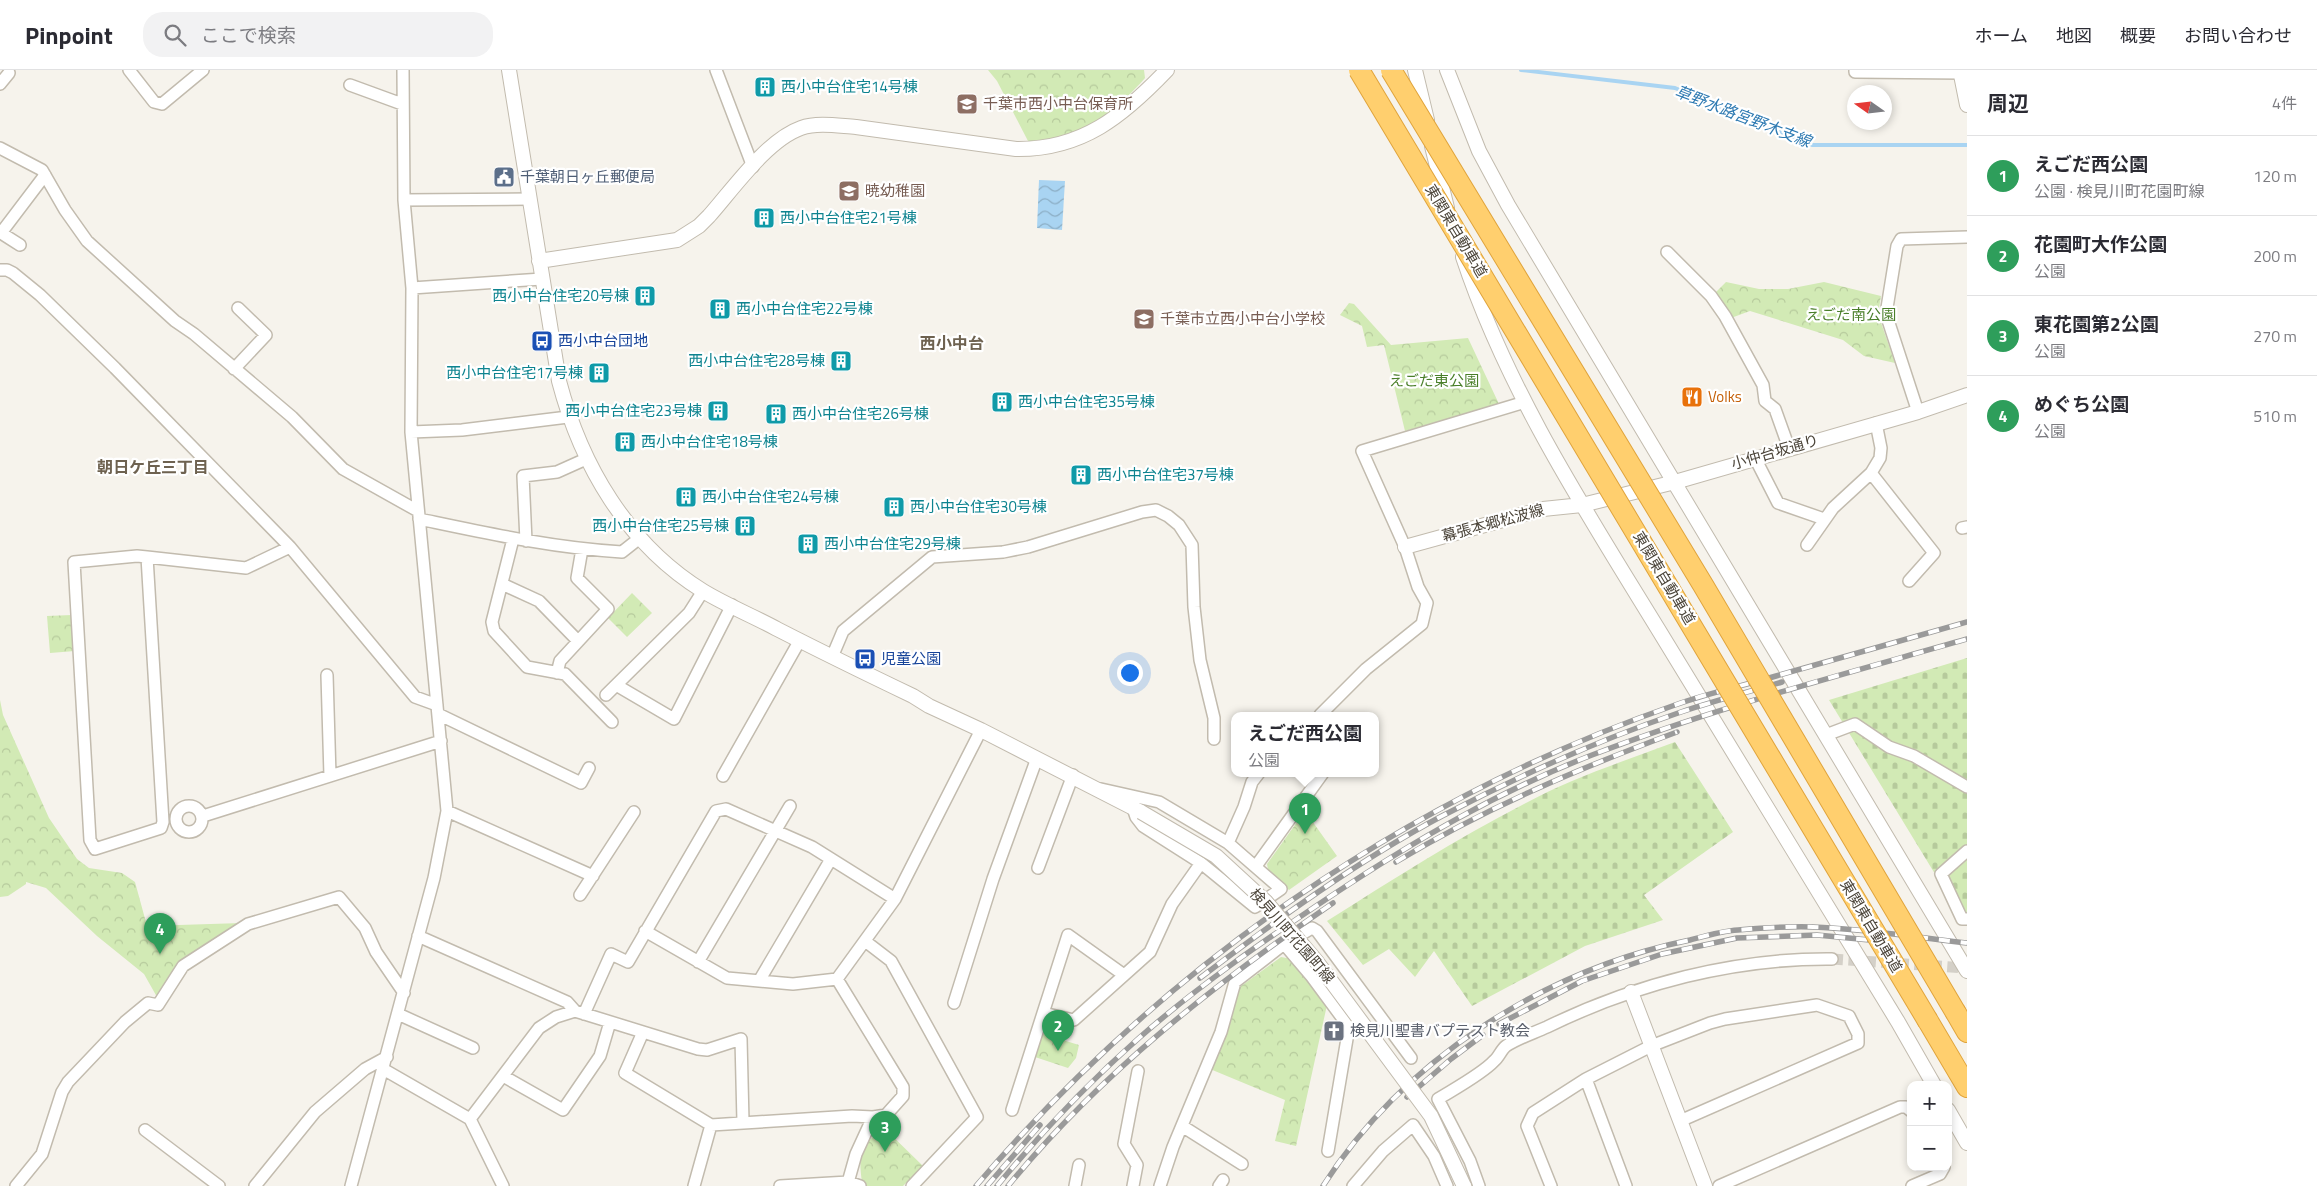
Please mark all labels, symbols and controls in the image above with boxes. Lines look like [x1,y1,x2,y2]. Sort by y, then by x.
search box [143,12,493,57]
text: Pinpoint [25,17,113,53]
text: ここで検索 [201,20,296,49]
icon: search [161,21,189,49]
text: ホーム [1975,22,2028,49]
text: 地図 [2056,22,2092,49]
text: 概要 [2120,22,2156,49]
text: お問い合わせ [2184,22,2292,49]
building icon: 西小中台住宅14号棟 [753,75,777,99]
place label: 西小中台住宅14号棟 [781,75,918,98]
water label: 草野水路宮野木支線 [1671,79,1816,154]
north arrow [1847,85,1892,130]
text: 周辺 [1987,87,2029,119]
text: 4件 [2272,91,2297,115]
school or university icon: 千葉市西小中台保育所 [955,92,979,116]
place label: 千葉市西小中台保育所 [983,92,1133,115]
text: えごだ西公園 [2034,149,2148,178]
text: 1 [1999,164,2007,188]
text: 120 m [2253,164,2297,188]
public building icon: 千葉朝日ヶ丘郵便局 [492,165,516,189]
place label: 千葉朝日ヶ丘郵便局 [520,165,655,188]
school or university icon: 暁幼稚園 [837,179,861,203]
place label: 暁幼稚園 [865,179,925,202]
text: 公園 · 検見川町花園町線 [2034,179,2205,203]
street label: 東関東自動車道 [1420,180,1493,282]
building icon: 西小中台住宅21号棟 [752,206,776,230]
place label: 西小中台住宅21号棟 [780,206,917,229]
text: 花園町大作公園 [2034,229,2167,258]
text: 2 [1999,244,2007,268]
text: 200 m [2253,244,2297,268]
text: 公園 [2034,259,2066,283]
place label: 西小中台住宅20号棟 [492,284,629,307]
building icon: 西小中台住宅20号棟 [633,284,657,308]
building icon: 西小中台住宅22号棟 [708,297,732,321]
place label: 西小中台住宅22号棟 [736,297,873,320]
park label: えごだ南公園 [1806,303,1896,326]
school or university icon: 千葉市立西小中台小学校 [1132,307,1156,331]
place label: 千葉市立西小中台小学校 [1160,307,1325,330]
text: 東花園第2公園 [2034,309,2159,338]
text: 3 [1999,324,2007,348]
text: 270 m [2253,324,2297,348]
bus stop icon: 西小中台団地 [530,329,554,353]
place label: 西小中台団地 [558,329,648,352]
district label: 西小中台 [920,331,984,355]
text: 公園 [2034,339,2066,363]
place label: 西小中台住宅28号棟 [688,349,825,372]
building icon: 西小中台住宅28号棟 [829,349,853,373]
place label: 西小中台住宅17号棟 [446,361,583,384]
building icon: 西小中台住宅17号棟 [587,361,611,385]
park label: えごだ東公園 [1389,369,1479,392]
restaurant icon: Volks [1680,385,1704,409]
place label: Volks [1708,385,1742,408]
text: めぐち公園 [2034,389,2129,418]
building icon: 西小中台住宅35号棟 [990,390,1014,414]
place label: 西小中台住宅35号棟 [1018,390,1155,413]
place label: 西小中台住宅23号棟 [565,399,702,422]
building icon: 西小中台住宅23号棟 [706,399,730,423]
building icon: 西小中台住宅26号棟 [764,402,788,426]
place label: 西小中台住宅26号棟 [792,402,929,425]
text: 4 [1999,404,2007,428]
text: 510 m [2253,404,2297,428]
text: 公園 [2034,419,2066,443]
street label: 小仲台坂通り [1728,428,1821,475]
building icon: 西小中台住宅18号棟 [613,430,637,454]
place label: 西小中台住宅18号棟 [641,430,778,453]
district label: 朝日ケ丘三丁目 [97,455,209,479]
building icon: 西小中台住宅37号棟 [1069,463,1093,487]
place label: 西小中台住宅37号棟 [1097,463,1234,486]
building icon: 西小中台住宅24号棟 [674,485,698,509]
place label: 西小中台住宅24号棟 [702,485,839,508]
building icon: 西小中台住宅30号棟 [882,495,906,519]
place label: 西小中台住宅30号棟 [910,495,1047,518]
street label: 幕張本郷松波線 [1439,498,1547,547]
place label: 西小中台住宅25号棟 [592,514,729,537]
building icon: 西小中台住宅25号棟 [733,514,757,538]
street label: 東関東自動車道 [1628,527,1701,629]
building icon: 西小中台住宅29号棟 [796,532,820,556]
place label: 西小中台住宅29号棟 [824,532,961,555]
bus stop icon: 児童公園 [853,647,877,671]
place label: 児童公園 [881,647,941,670]
your location [1117,660,1143,686]
popup [1231,712,1379,777]
text: えごだ西公園 [1248,718,1362,747]
text: 公園 [1248,748,1280,772]
pin: 1 [1289,793,1321,834]
street label: 東関東自動車道 [1835,875,1908,977]
street label: 検見川町花園町線 [1244,883,1340,989]
pin: 4 [144,913,176,954]
pin: 2 [1042,1010,1074,1051]
church icon: 検見川聖書バプテスト教会 [1322,1019,1346,1043]
place label: 検見川聖書バプテスト教会 [1350,1019,1530,1042]
map controls [1907,1081,1952,1171]
button: + [1907,1081,1952,1126]
pin: 3 [869,1111,901,1152]
button: − [1907,1126,1952,1171]

